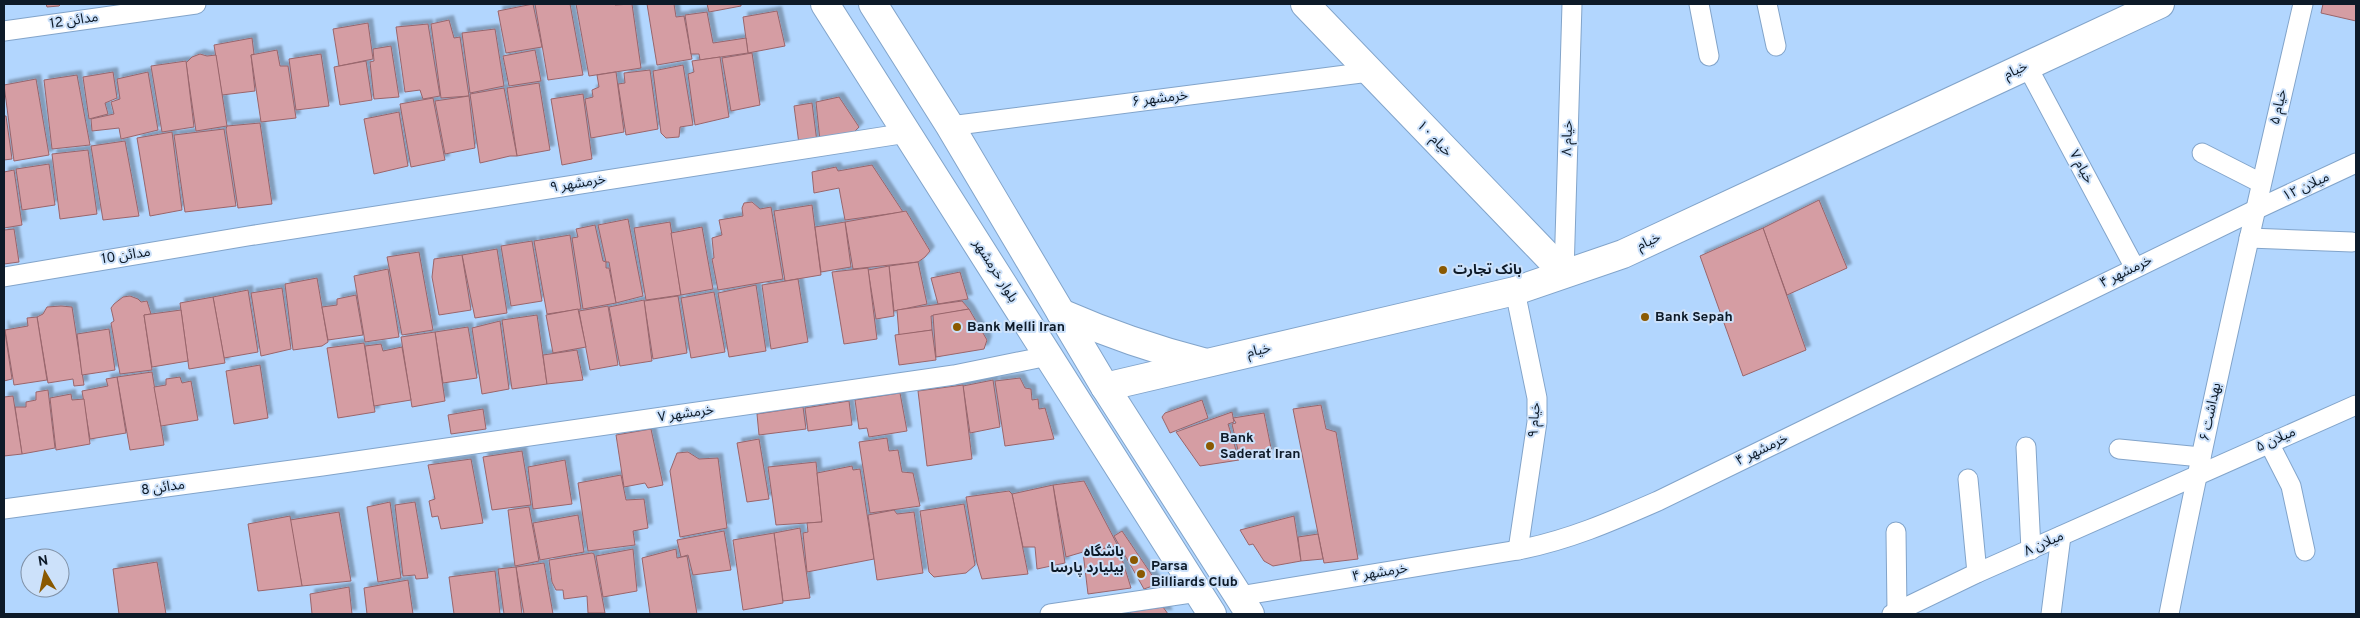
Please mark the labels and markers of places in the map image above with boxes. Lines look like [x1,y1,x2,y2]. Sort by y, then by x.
place label: بانک تجارت [1453,262,1522,279]
marker: بانک تجارت [1437,264,1449,276]
place label: Bank Sepah [1655,309,1733,326]
marker: Bank Sepah [1639,311,1651,323]
place label: Bank Melli Iran [967,319,1065,336]
marker: Bank Melli Iran [951,321,963,333]
place label: Bank Saderat Iran [1220,430,1301,463]
marker: Bank Saderat Iran [1204,440,1216,452]
place label: باشگاه بیلیارد پارسا [1050,543,1124,577]
marker: باشگاه بیلیارد پارسا [1128,554,1140,566]
place label: Parsa Billiards Club [1151,558,1238,591]
marker: Parsa Billiards Club [1135,568,1147,580]

